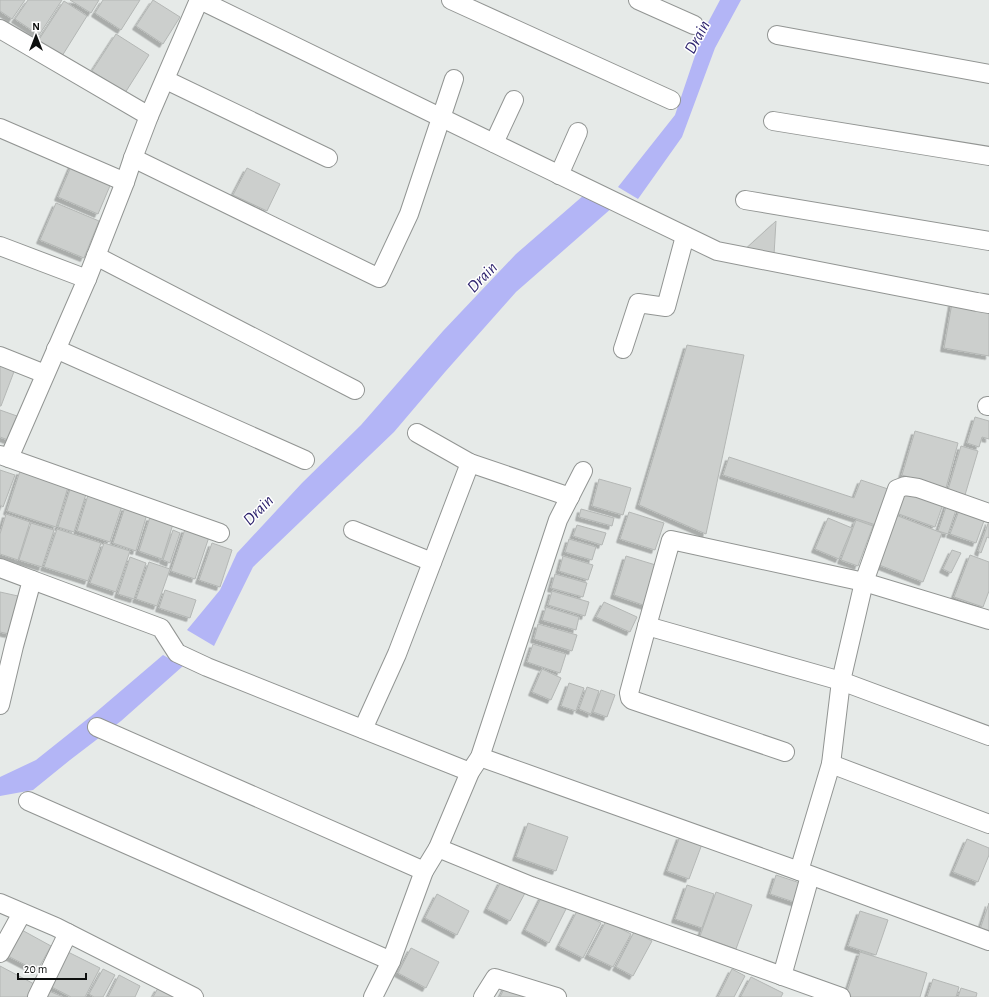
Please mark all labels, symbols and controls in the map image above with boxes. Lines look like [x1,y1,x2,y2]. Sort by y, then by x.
north arrow [16,16,56,56]
water label: Drain [681,17,713,57]
text: N [32,21,40,32]
water label: Drain [464,258,500,296]
water label: Drain [240,492,276,528]
scale bar [18,955,86,981]
text: 20 m [24,963,47,975]

